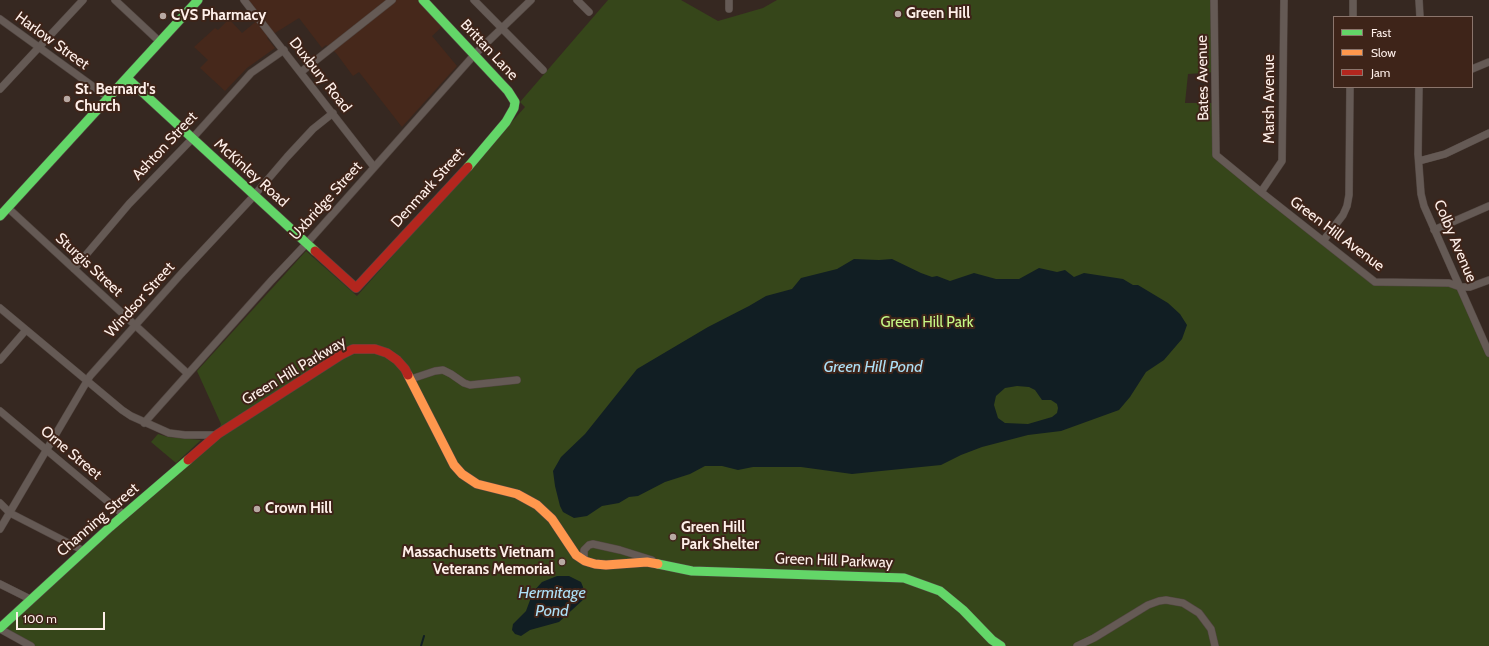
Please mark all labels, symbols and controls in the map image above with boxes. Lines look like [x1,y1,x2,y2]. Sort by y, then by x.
place label: Green Hill [906,5,970,23]
place label: CVS Pharmacy [171,7,266,25]
street label: Harlow Street [12,8,92,74]
marker: Green Hill [893,9,903,19]
marker: CVS Pharmacy [158,11,168,21]
street label: Brittan Lane [456,16,522,84]
legend [1333,16,1473,88]
text: Fast [1371,25,1391,40]
street label: Duxbury Road [285,34,355,116]
street label: Bates Avenue [1193,35,1213,121]
text: Slow [1371,45,1396,60]
street label: Marsh Avenue [1261,54,1279,144]
text: Jam [1371,65,1390,80]
place label: St. Bernard's Church [75,81,156,116]
marker: St. Bernard's Church [62,94,72,104]
street label: Ashton Street [129,108,201,184]
street label: McKinley Road [210,135,292,211]
street label: Denmark Street [388,145,468,231]
street label: Uxbridge Street [286,158,366,244]
street label: Green Hill Avenue [1286,193,1388,275]
street label: Colby Avenue [1430,197,1480,285]
street label: Sturgis Street [52,229,126,301]
street label: Windsor Street [101,259,179,341]
park label: Green Hill Park [881,314,973,332]
street label: Green Hill Parkway [239,333,349,409]
water label: Green Hill Pond [823,357,923,377]
street label: Orne Street [37,422,105,484]
street label: Channing Street [53,480,143,560]
place label: Crown Hill [265,500,332,518]
marker: Crown Hill [252,504,262,514]
place label: Green Hill Park Shelter [681,519,759,554]
marker: Green Hill Park Shelter [668,532,678,542]
place label: Massachusetts Vietnam Veterans Memorial [402,544,554,579]
street label: Green Hill Parkway [775,550,893,572]
marker: Massachusetts Vietnam Veterans Memorial [557,557,567,567]
water label: Hermitage Pond [518,583,586,621]
scale bar [18,604,107,630]
text: 100 m [23,611,57,626]

